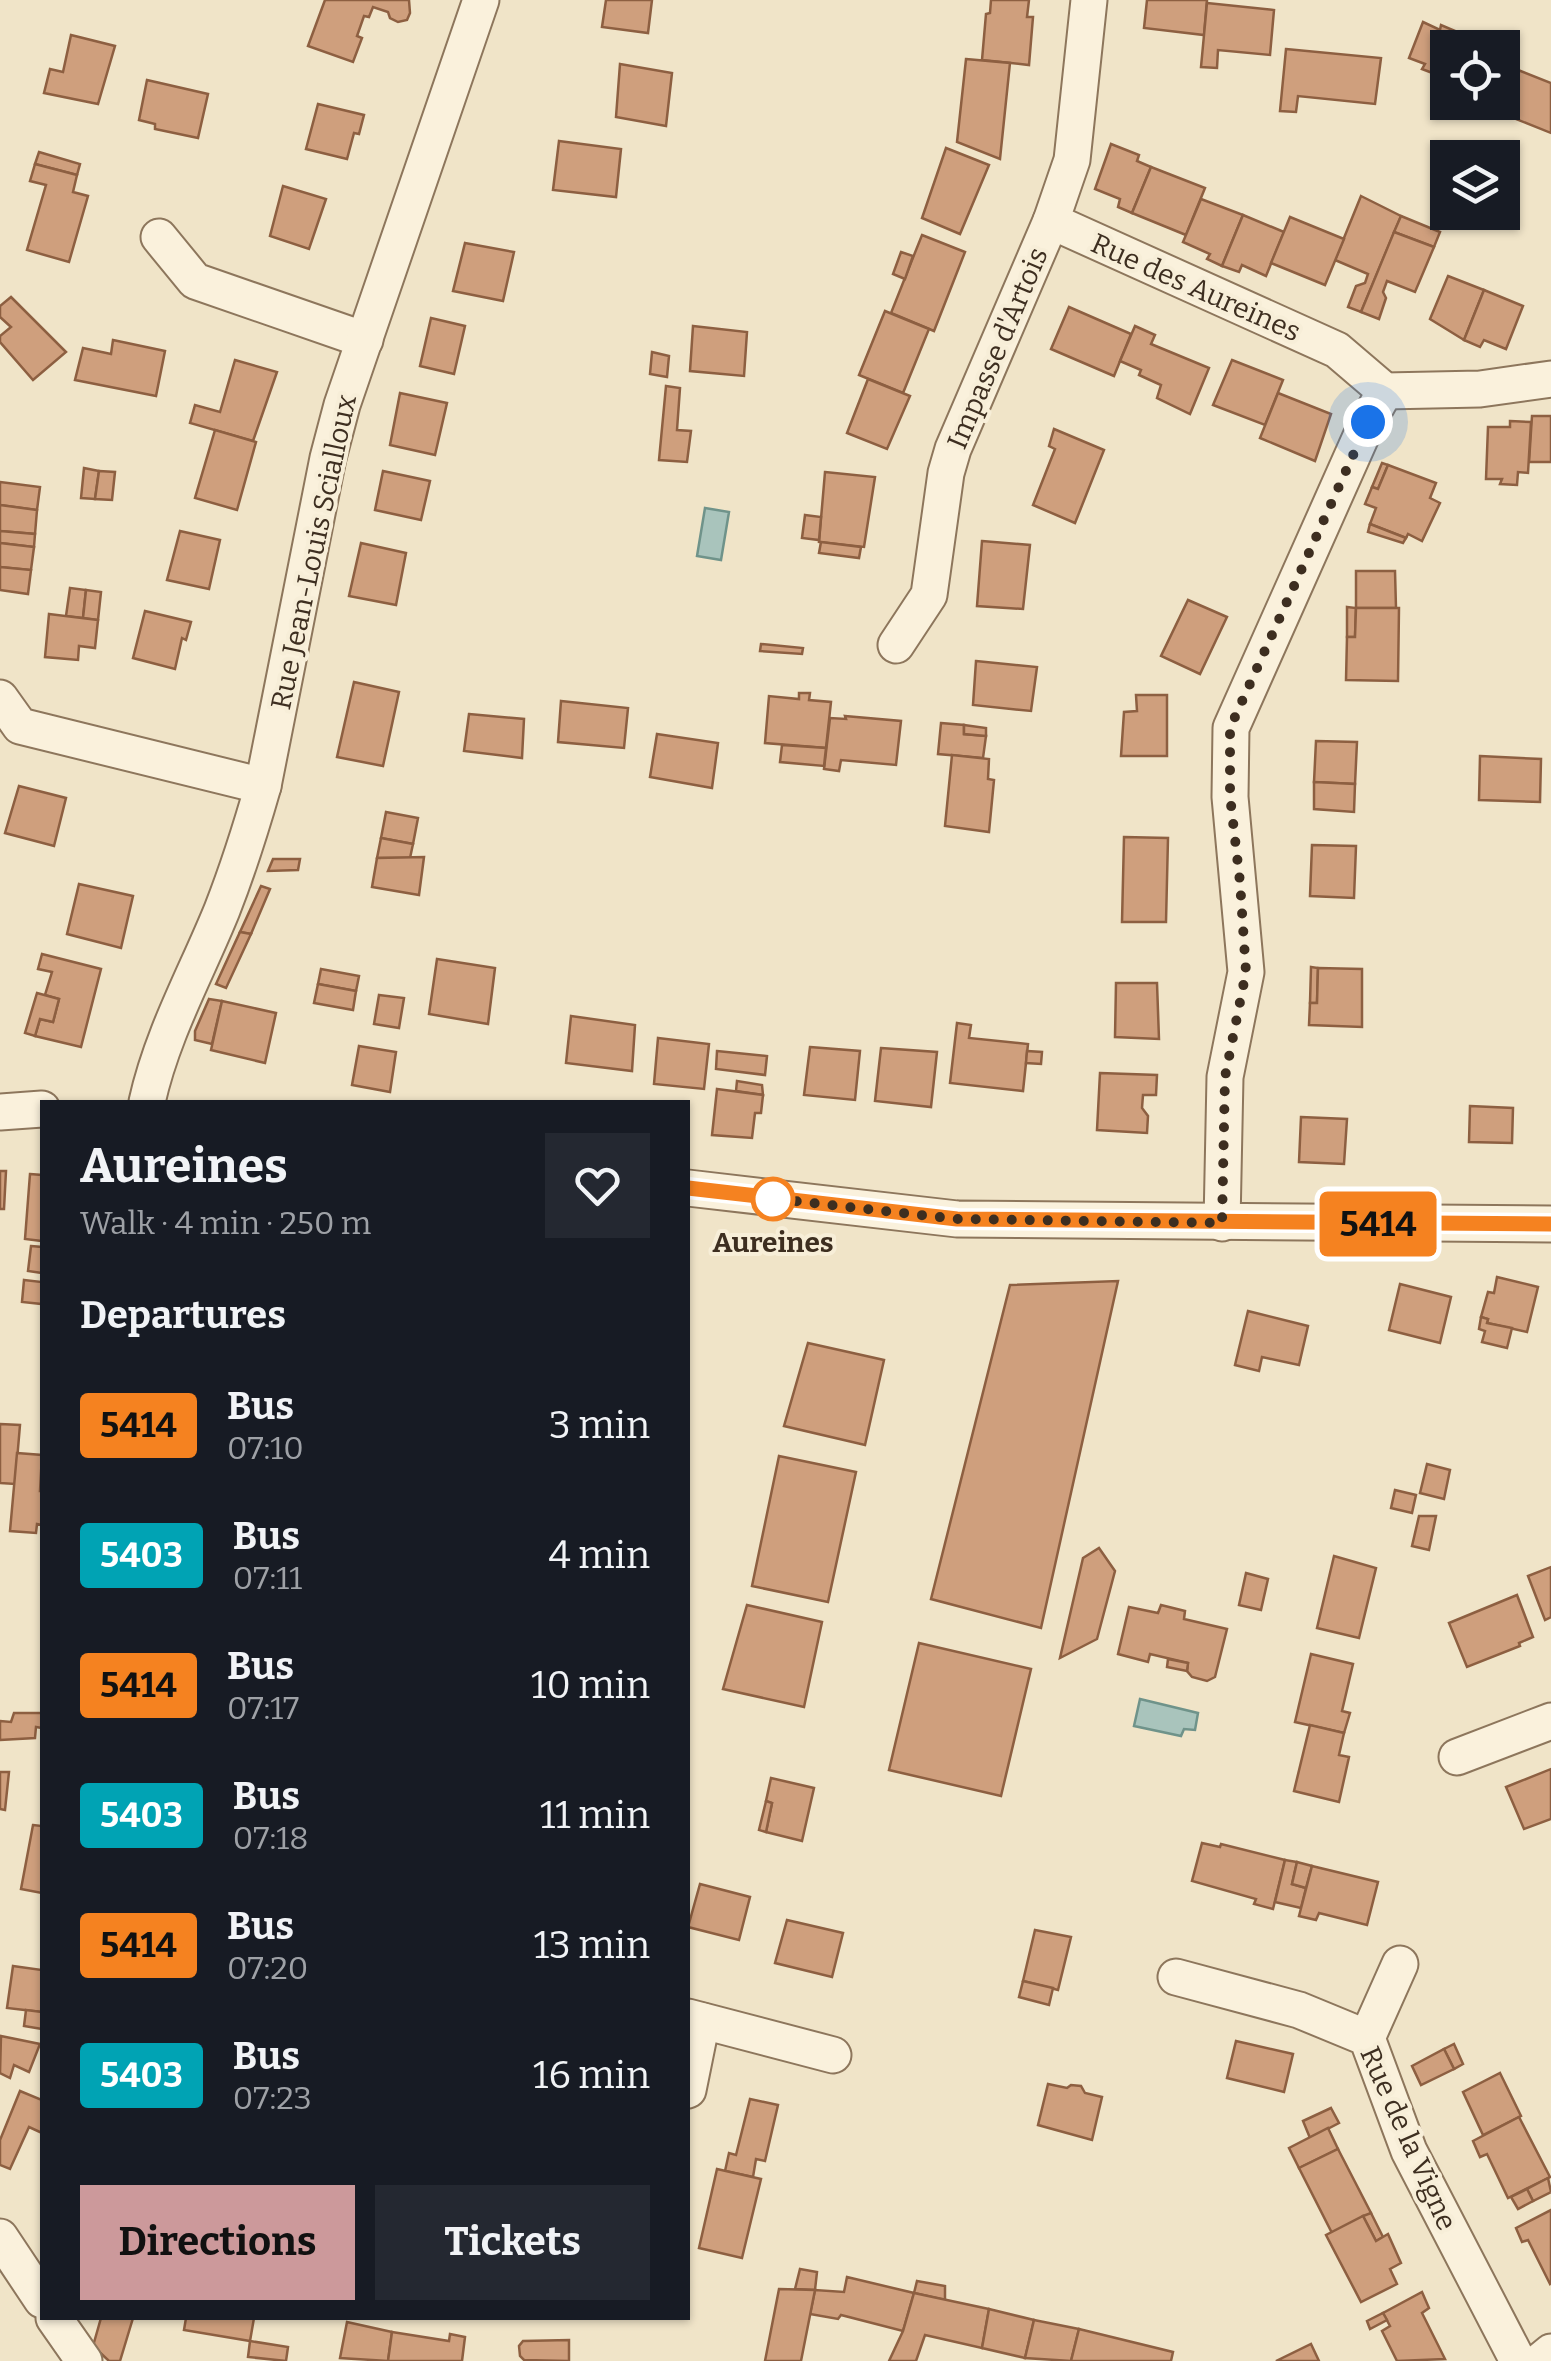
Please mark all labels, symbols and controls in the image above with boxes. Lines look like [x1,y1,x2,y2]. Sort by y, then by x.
map controls [1430,30,1520,230]
button: locate [1430,30,1520,120]
button: layers [1430,140,1520,230]
street label: Rue des Aureines [1086,227,1305,348]
street label: Impasse d'Artois [940,243,1055,454]
street label: Rue Jean-Louis Scialloux [264,391,363,712]
your location [1343,397,1393,447]
button: heart [545,1133,650,1238]
text: Aureines [80,1137,288,1195]
marker: Aureines [752,1178,794,1220]
line badge: 5414 [1308,1192,1448,1256]
text: 5414 [1340,1203,1416,1245]
text: Walk · 4 min · 250 m [80,1204,371,1242]
place label: Aureines [712,1226,834,1259]
text: Departures [80,1292,286,1338]
text: Bus [227,1383,294,1429]
text: 3 min [549,1402,650,1448]
text: 5414 [100,1404,177,1446]
text: 07:10 [227,1429,304,1467]
text: Bus [233,1513,300,1559]
text: 4 min [549,1532,650,1578]
text: 5403 [100,1534,183,1576]
text: 07:11 [233,1559,302,1597]
text: Bus [227,1643,294,1689]
text: 10 min [531,1662,650,1708]
text: 5414 [100,1664,177,1706]
text: 07:17 [227,1689,299,1727]
text: Bus [233,1773,300,1819]
text: 11 min [540,1792,650,1838]
text: 5403 [100,1794,183,1836]
text: 07:18 [233,1819,308,1857]
text: Bus [227,1903,294,1949]
text: 13 min [534,1922,650,1968]
text: 5414 [100,1924,177,1966]
text: 07:20 [227,1949,308,1987]
text: Bus [233,2033,300,2079]
street label: Rue de la Vigne [1353,2041,1464,2235]
text: 16 min [533,2052,650,2098]
text: 5403 [100,2054,183,2096]
text: 07:23 [233,2079,312,2117]
button: Directions [80,2185,355,2300]
button: Tickets [375,2185,650,2300]

